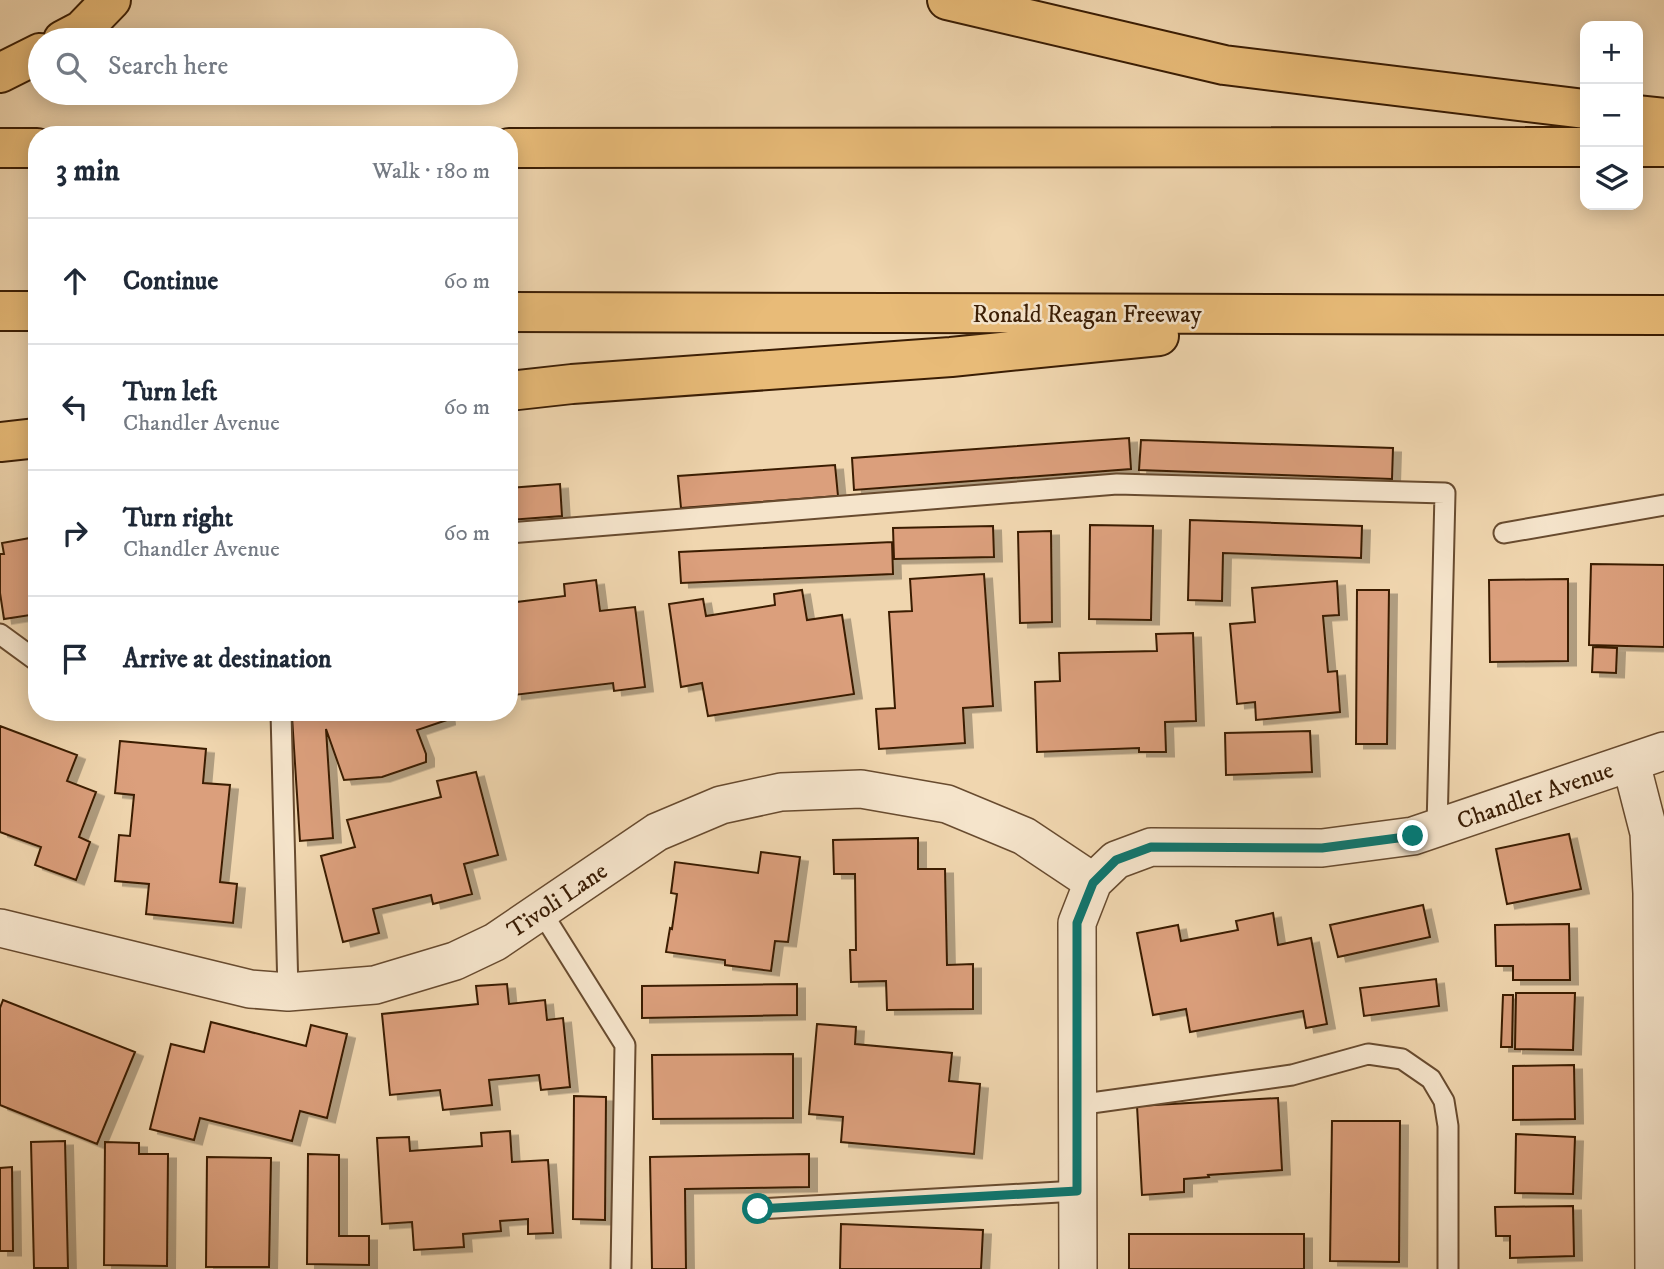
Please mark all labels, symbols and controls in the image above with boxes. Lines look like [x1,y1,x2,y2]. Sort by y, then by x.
map controls [1580,21,1643,210]
button: + [1580,21,1643,84]
search box [28,28,518,105]
icon: search [52,48,90,86]
text: Search here [108,50,228,83]
button: − [1580,84,1643,147]
button: layers [1580,147,1643,210]
text: 3 min [56,153,120,190]
text: Walk · 180 m [372,157,490,186]
icon: ahead [56,262,94,300]
text: Continue [123,265,218,298]
text: 60 m [443,267,490,296]
street label: Ronald Reagan Freeway [972,300,1202,330]
text: Turn left [123,376,217,409]
icon: left [56,388,94,426]
text: 60 m [443,393,490,422]
text: Chandler Avenue [123,409,280,438]
text: Turn right [123,502,233,535]
icon: right [56,514,94,552]
text: 60 m [443,519,490,548]
text: Chandler Avenue [123,535,280,564]
icon: arrive [56,640,94,678]
text: Arrive at destination [123,643,332,676]
street label: Chandler Avenue [1453,755,1618,837]
route end [1397,820,1428,851]
street label: Tivoli Lane [502,856,614,945]
route start [742,1193,773,1224]

